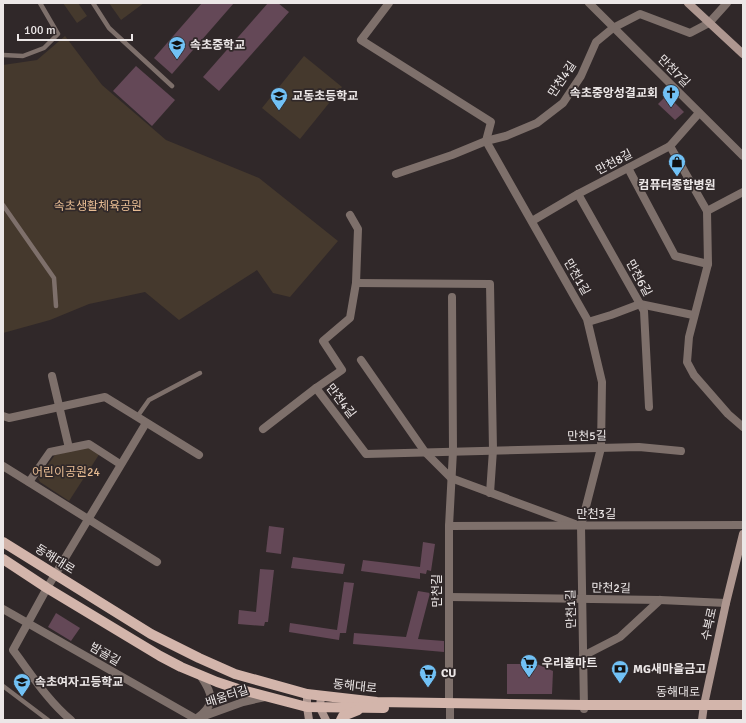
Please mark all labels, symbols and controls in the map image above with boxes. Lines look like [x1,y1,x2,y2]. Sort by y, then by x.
scale bar [18,16,132,42]
text: 100 m [24,23,56,38]
school or university icon: 속초중학교 [167,35,187,60]
place label: 속초중학교 [190,38,245,53]
street label: 만천7길 [654,52,693,91]
street label: 만천4길 [545,59,580,100]
church icon: 속초중앙성결교회 [661,83,681,108]
school or university icon: 교동초등학교 [269,86,289,111]
place label: 속초중앙성결교회 [570,86,658,101]
place label: 교동초등학교 [292,89,358,104]
street label: 만천8길 [593,147,635,178]
shop icon: 컴퓨터종합병원 [667,152,687,177]
place label: 컴퓨터종합병원 [638,178,716,193]
park label: 속초생활체육공원 [54,199,142,214]
street label: 만천1길 [560,256,593,298]
street label: 만천6길 [622,257,655,299]
street label: 만천4길 [323,381,359,422]
street label: 만천5길 [567,429,607,444]
park label: 어린이공원24 [32,465,101,480]
street label: 만천3길 [576,507,616,522]
street label: 동해대로 [32,541,77,577]
street label: 만천길 [430,574,445,608]
street label: 만천2길 [591,581,631,596]
street label: 만천1길 [564,589,579,629]
street label: 수복로 [699,606,720,642]
street label: 밤골길 [87,640,123,669]
supermarket icon: 우리홈마트 [519,653,539,678]
place label: 우리홈마트 [542,656,597,671]
bank icon: MG새마을금고 [610,659,630,684]
place label: MG새마을금고 [633,662,706,677]
supermarket icon: CU [418,663,438,688]
place label: CU [441,666,456,681]
school or university icon: 속초여자고등학교 [12,672,32,697]
place label: 속초여자고등학교 [35,675,123,690]
street label: 동해대로 [332,677,378,696]
street label: 배움터길 [204,683,250,710]
street label: 동해대로 [656,685,700,700]

